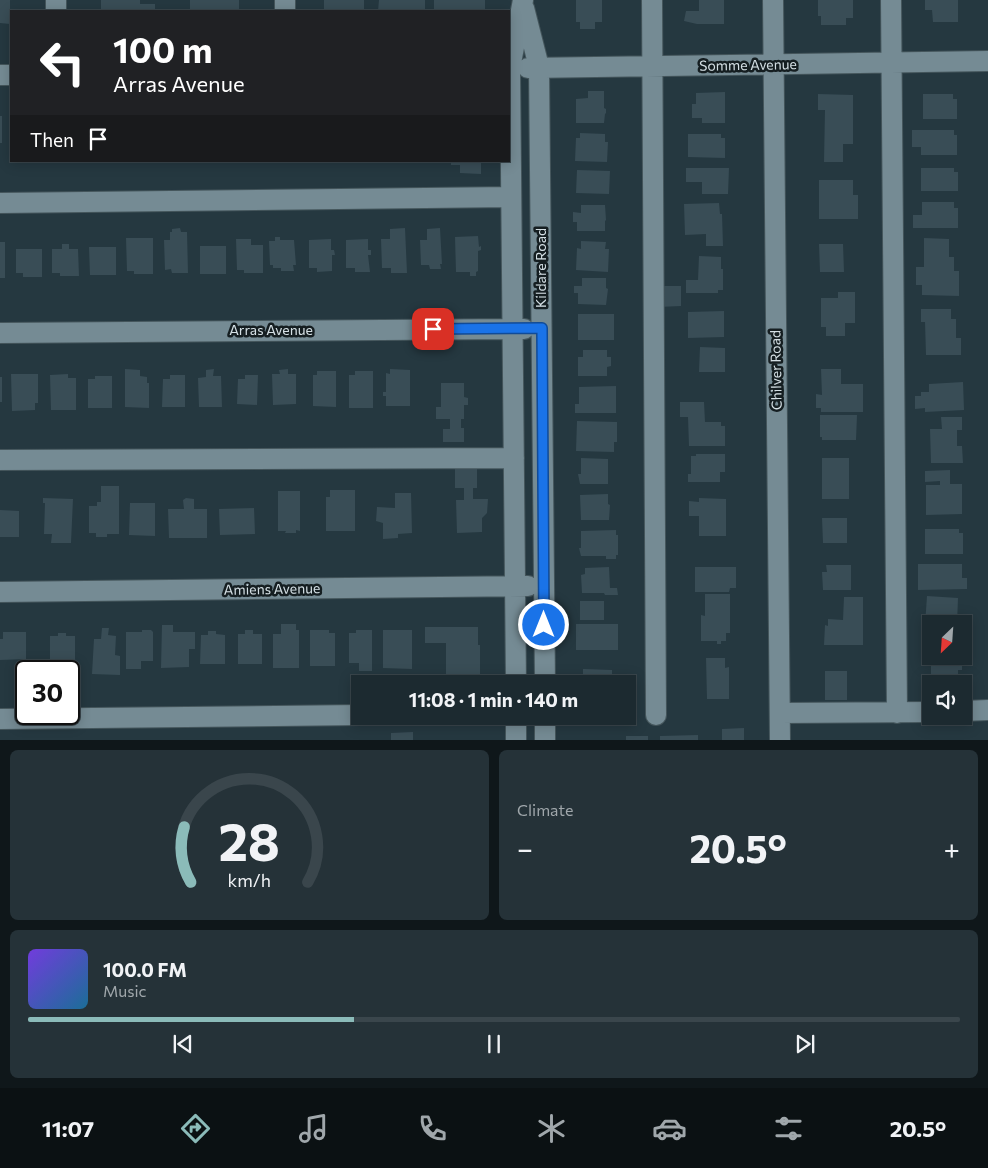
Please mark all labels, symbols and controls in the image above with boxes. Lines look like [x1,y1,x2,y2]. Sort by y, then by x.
text: 100 m [113,27,213,70]
icon: left [30,30,95,95]
street label: Somme Avenue [699,55,797,74]
text: Arras Avenue [113,70,245,97]
icon: arrive [84,125,112,153]
text: Then [30,128,74,151]
street label: Kildare Road [532,228,549,308]
pin [412,308,454,350]
icon: arrive [419,315,447,343]
street label: Arras Avenue [229,321,313,338]
street label: Chilver Road [766,330,785,410]
street label: Amiens Avenue [224,579,320,598]
position arrow [517,598,569,650]
north arrow [922,615,972,665]
map controls [922,615,972,725]
speed limit sign: 30 [15,660,80,725]
button: sound [922,675,972,725]
text: 11:08 · 1 min · 140 m [409,688,578,711]
text: Climate [517,800,573,819]
text: 28 [219,808,280,872]
text: 20.5° [689,824,787,871]
text: − [517,831,533,865]
text: + [944,831,960,865]
text: km/h [228,869,271,891]
text: 100.0 FM [103,958,187,981]
text: Music [103,981,147,1000]
icon: previous [169,1030,197,1058]
icon: pause [480,1030,508,1058]
icon: next [791,1030,819,1058]
icon: directions [178,1111,213,1146]
icon: music [296,1111,331,1146]
icon: phone [415,1111,450,1146]
icon: climate [534,1111,569,1146]
icon: car [652,1111,687,1146]
icon: filters [771,1111,806,1146]
text: 11:07 [42,1115,94,1142]
text: 20.5° [890,1115,946,1142]

